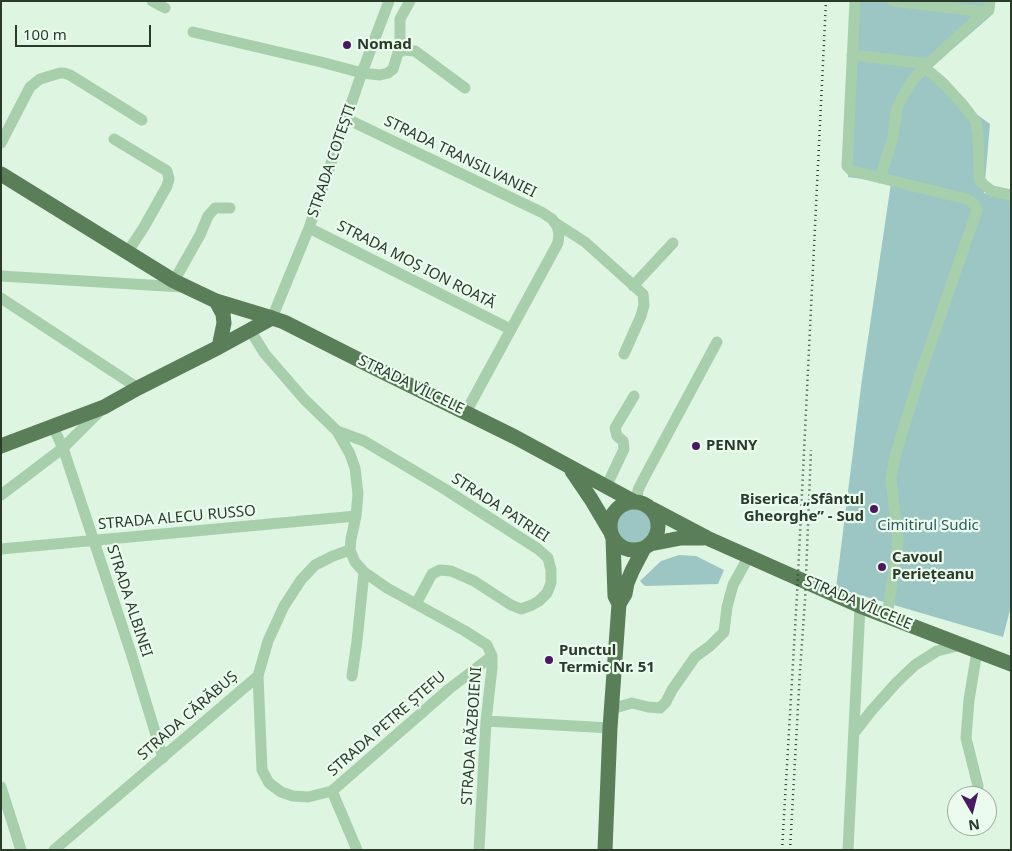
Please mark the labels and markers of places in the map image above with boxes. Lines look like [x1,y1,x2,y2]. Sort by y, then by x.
place label: Nomad [357,36,412,54]
marker: Nomad [341,39,353,51]
place label: PENNY [706,437,757,455]
marker: PENNY [690,440,702,452]
place label: Biserica „Sfântul Gheorghe” - Sud [740,491,864,526]
marker: Biserica „Sfântul Gheorghe” - Sud [868,503,880,515]
place label: Cavoul Periețeanu [892,549,974,584]
marker: Cavoul Periețeanu [876,561,888,573]
place label: Punctul Termic Nr. 51 [559,642,655,677]
marker: Punctul Termic Nr. 51 [543,654,555,666]

